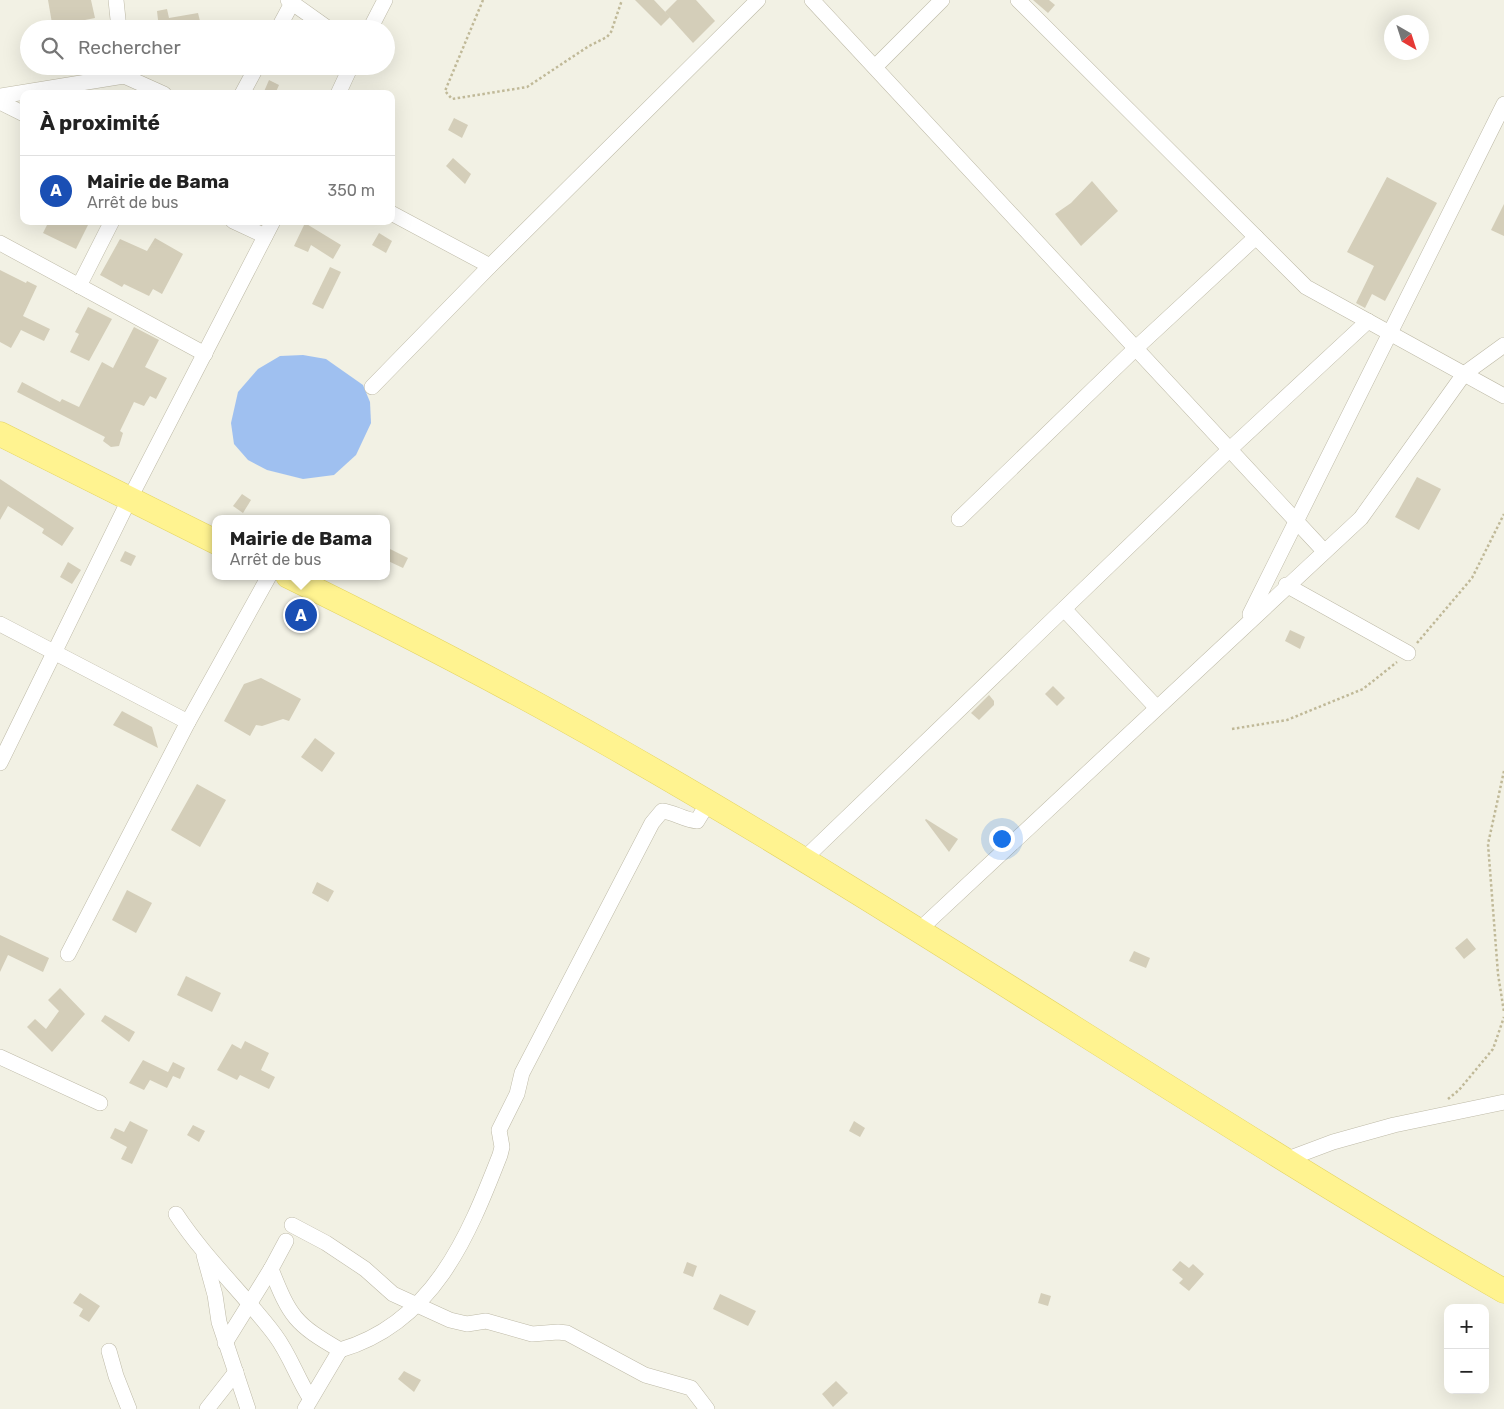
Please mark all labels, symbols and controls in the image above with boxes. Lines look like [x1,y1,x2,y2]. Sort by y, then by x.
north arrow [1384,15,1429,60]
search box [20,20,395,75]
icon: search [38,34,66,62]
text: Rechercher [78,36,181,59]
text: À proximité [40,110,160,135]
text: Mairie de Bama [87,170,229,193]
text: A [50,181,62,200]
text: 350 m [328,181,375,200]
text: Arrêt de bus [87,193,179,212]
popup [212,515,390,580]
text: Mairie de Bama [230,527,372,550]
text: Arrêt de bus [230,550,321,569]
pin: A [285,596,317,634]
your location [989,826,1015,852]
map controls [1444,1304,1489,1394]
button: + [1444,1304,1489,1349]
button: − [1444,1349,1489,1394]

